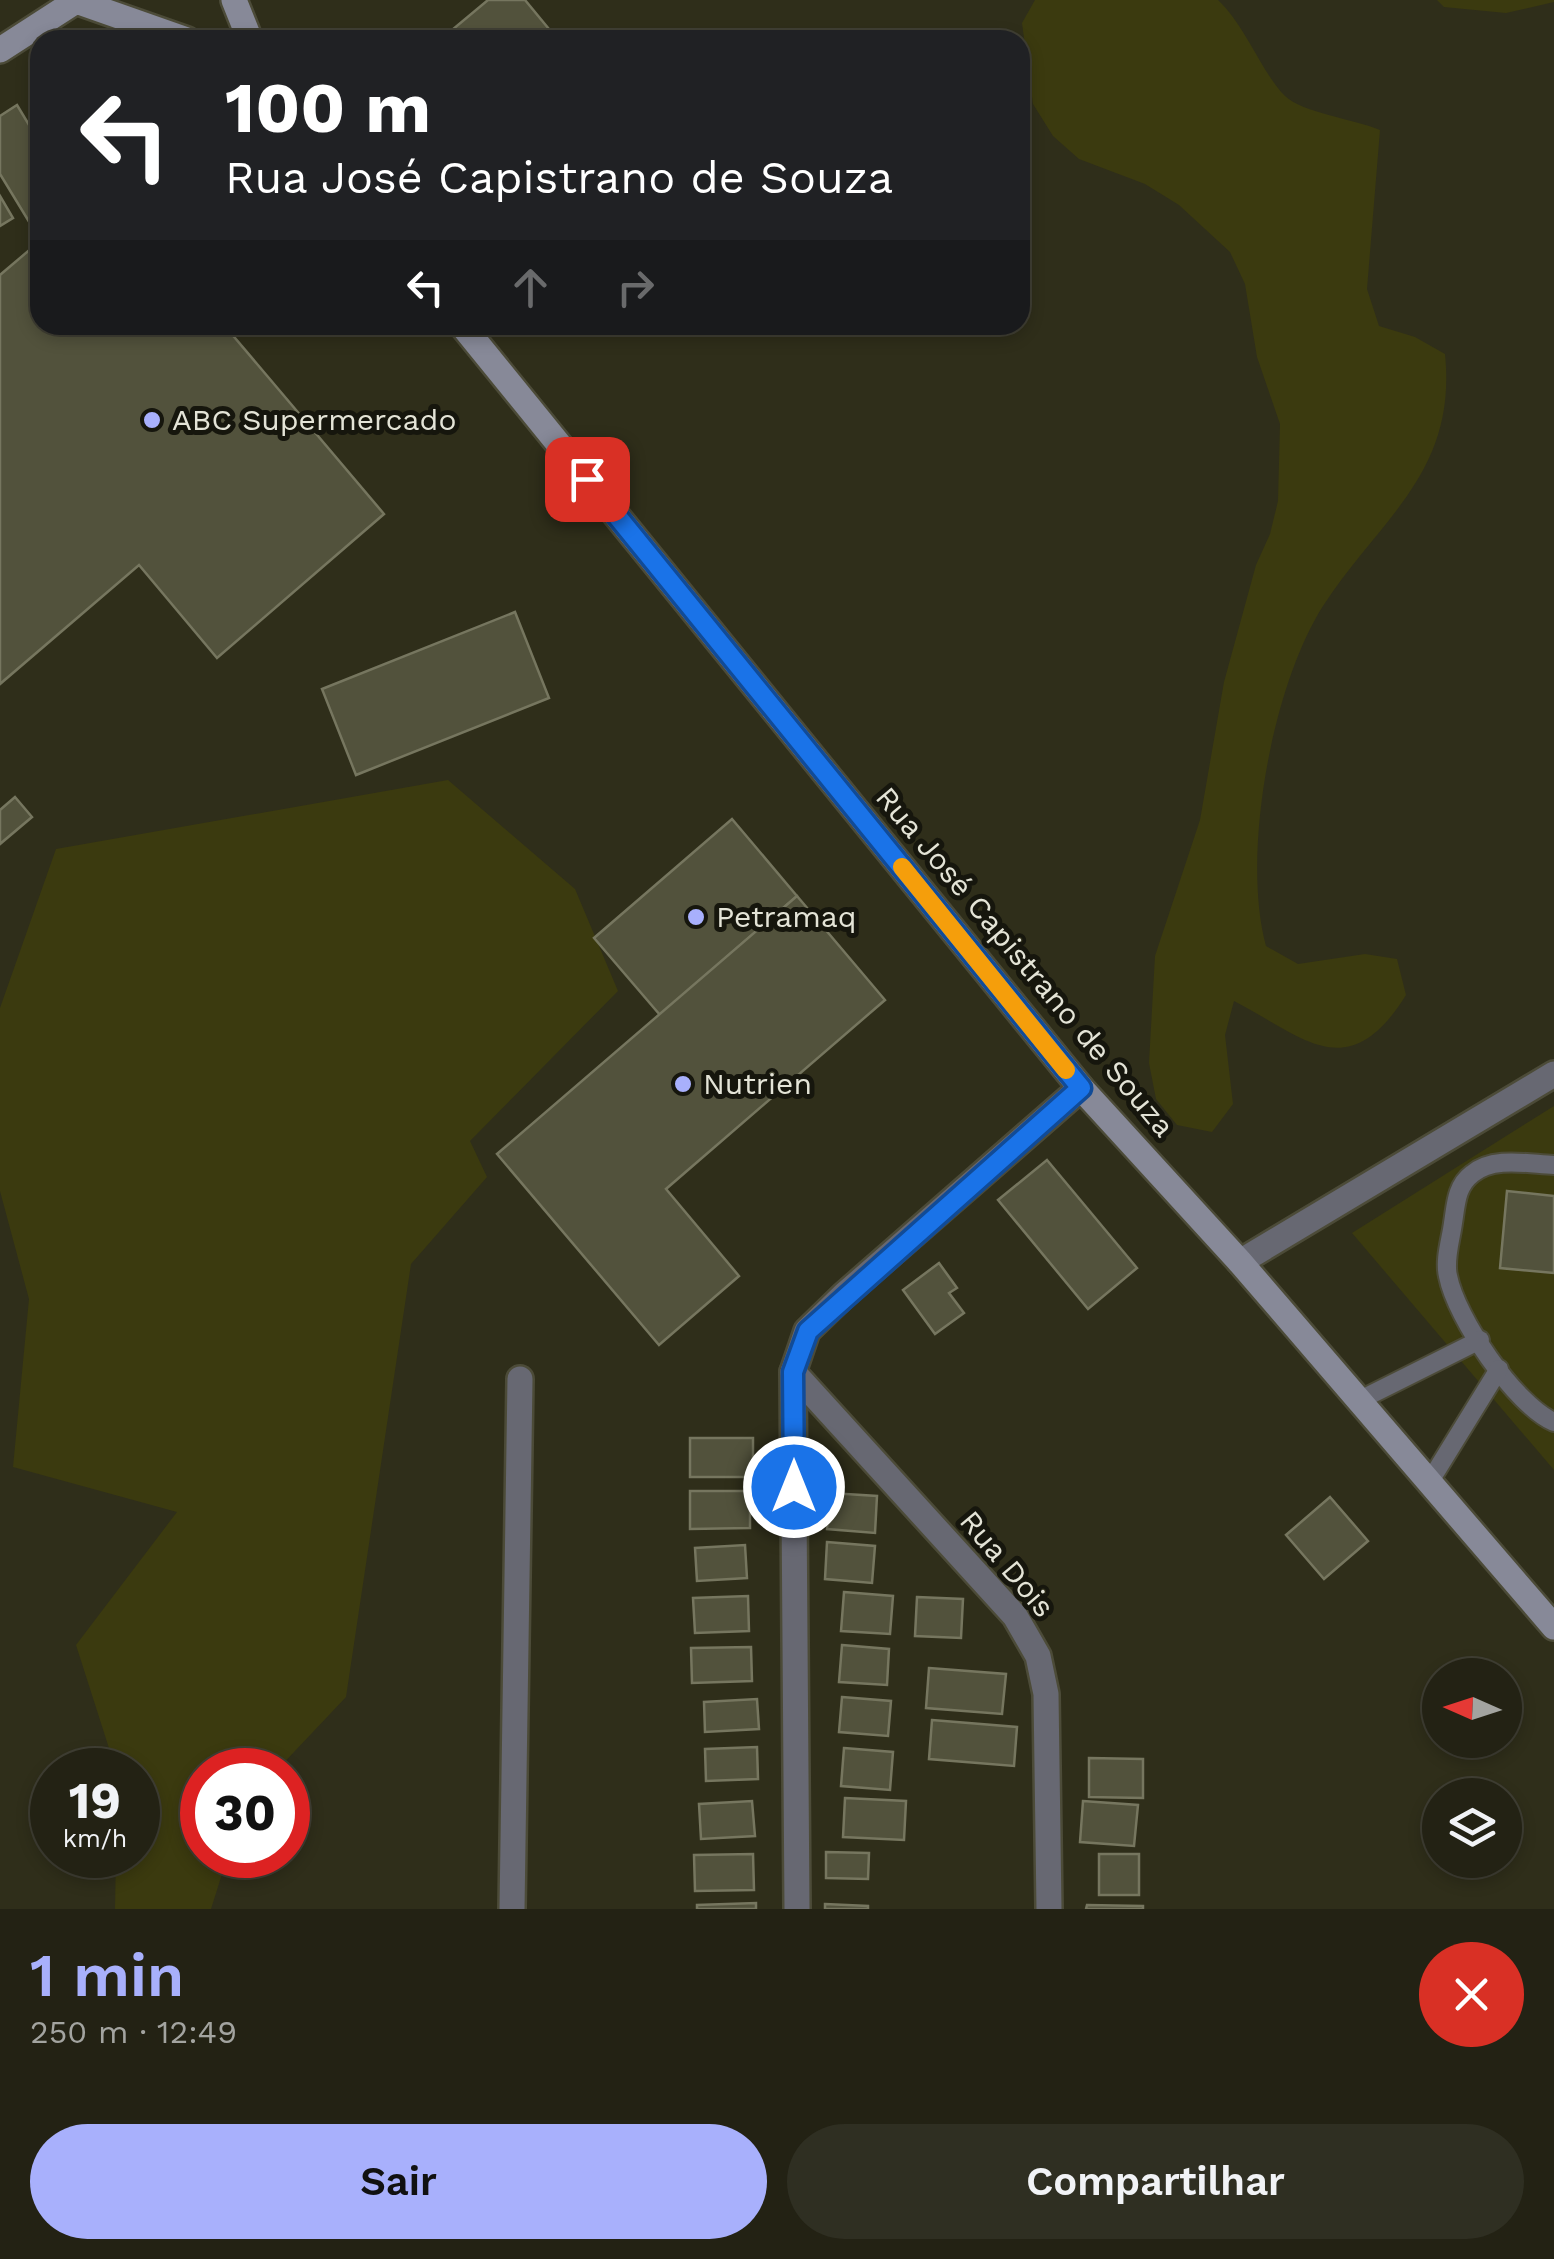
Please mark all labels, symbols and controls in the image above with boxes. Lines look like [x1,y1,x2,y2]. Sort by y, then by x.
text: 100 m [225,67,431,149]
icon: left [60,70,190,200]
text: Rua José Capistrano de Souza [225,151,893,204]
icon: left [398,260,453,315]
icon: ahead [503,260,558,315]
icon: right [608,260,663,315]
place label: ABC Supermercado [172,402,456,437]
marker: ABC Supermercado [141,409,163,431]
pin [545,437,630,522]
icon: arrive [560,452,615,507]
street label: Rua José Capistrano de Souza [869,780,1182,1144]
place label: Petramaq [716,899,857,934]
marker: Petramaq [685,906,707,928]
place label: Nutrien [703,1066,812,1101]
marker: Nutrien [672,1073,694,1095]
position arrow [742,1435,846,1539]
street label: Rua Dois [953,1503,1062,1624]
north arrow [1422,1658,1522,1758]
map controls [1422,1658,1522,1878]
speed limit sign: 30 [180,1748,310,1878]
text: 19 [69,1771,121,1830]
button: layers [1422,1778,1522,1878]
text: km/h [63,1824,127,1853]
text: 1 min [30,1940,184,2011]
button: close [1419,1942,1524,2047]
text: 250 m · 12:49 [30,2013,237,2051]
button: Sair [30,2124,767,2239]
button: Compartilhar [787,2124,1524,2239]

